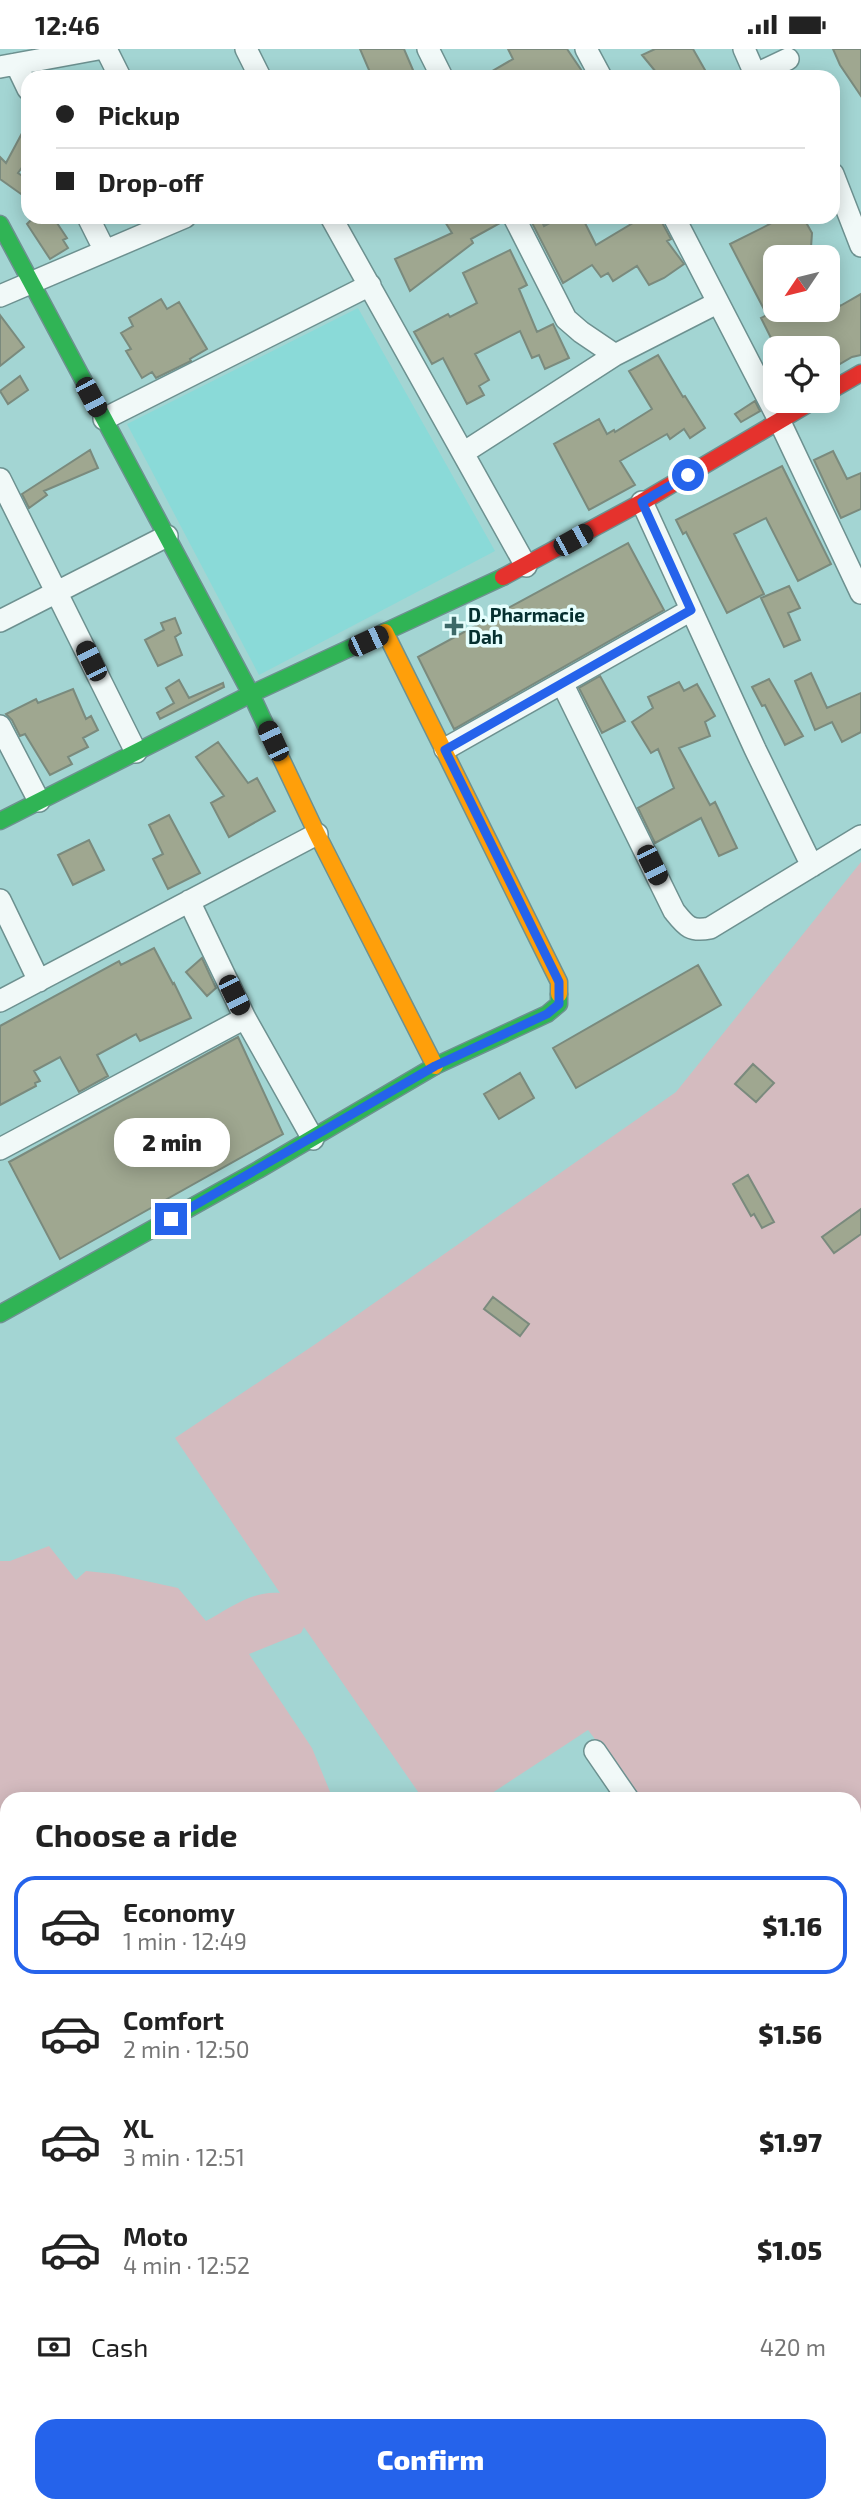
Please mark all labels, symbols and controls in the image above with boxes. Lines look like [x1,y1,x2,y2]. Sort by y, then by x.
text: 12:46 [35,9,100,40]
text: Pickup [98,99,180,130]
text: Drop-off [98,166,203,197]
north arrow [763,245,840,322]
map controls [763,245,840,413]
button: locate [763,336,840,413]
car [72,374,111,420]
route start [672,459,704,491]
car [550,521,597,559]
place label: D. Pharmacie Dah [468,603,585,648]
marker: D. Pharmacie Dah [446,618,462,634]
car [345,623,392,659]
car [73,638,110,684]
car [255,718,292,764]
car [634,842,671,888]
car [216,972,253,1018]
callout: 2 min [113,1117,229,1167]
text: 2 min [142,1128,202,1156]
route end [155,1203,187,1235]
text: Choose a ride [35,1815,238,1853]
icon: car [39,1894,102,1957]
text: Economy [123,1896,235,1927]
text: $1.16 [762,1910,822,1941]
text: 1 min · 12:49 [123,1927,247,1955]
icon: car [39,2002,102,2065]
text: Comfort [123,2004,224,2035]
text: $1.56 [758,2018,822,2049]
text: 2 min · 12:50 [123,2035,250,2063]
icon: car [39,2110,102,2173]
text: XL [123,2112,154,2143]
text: $1.97 [759,2126,822,2157]
text: 3 min · 12:51 [123,2143,245,2171]
icon: car [39,2218,102,2281]
text: Moto [123,2220,188,2251]
text: $1.05 [757,2234,822,2265]
text: 4 min · 12:52 [123,2251,250,2279]
icon: cash [35,2328,73,2366]
text: Cash [91,2331,148,2362]
text: 420 m [760,2333,826,2361]
button: Confirm [35,2419,826,2499]

